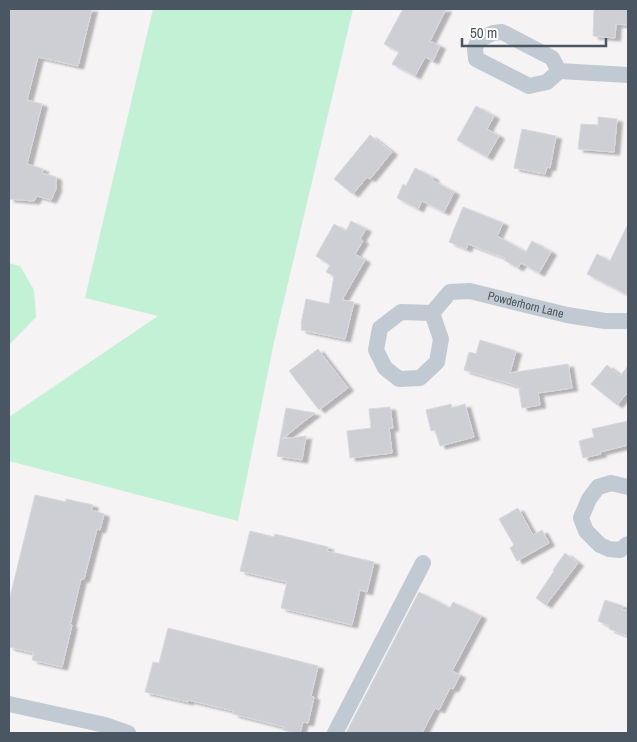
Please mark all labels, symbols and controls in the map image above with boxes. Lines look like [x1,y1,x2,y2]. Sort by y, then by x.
scale bar [462,15,606,47]
text: 50 m [470,22,497,43]
street label: Powderhorn Lane [486,288,565,322]

